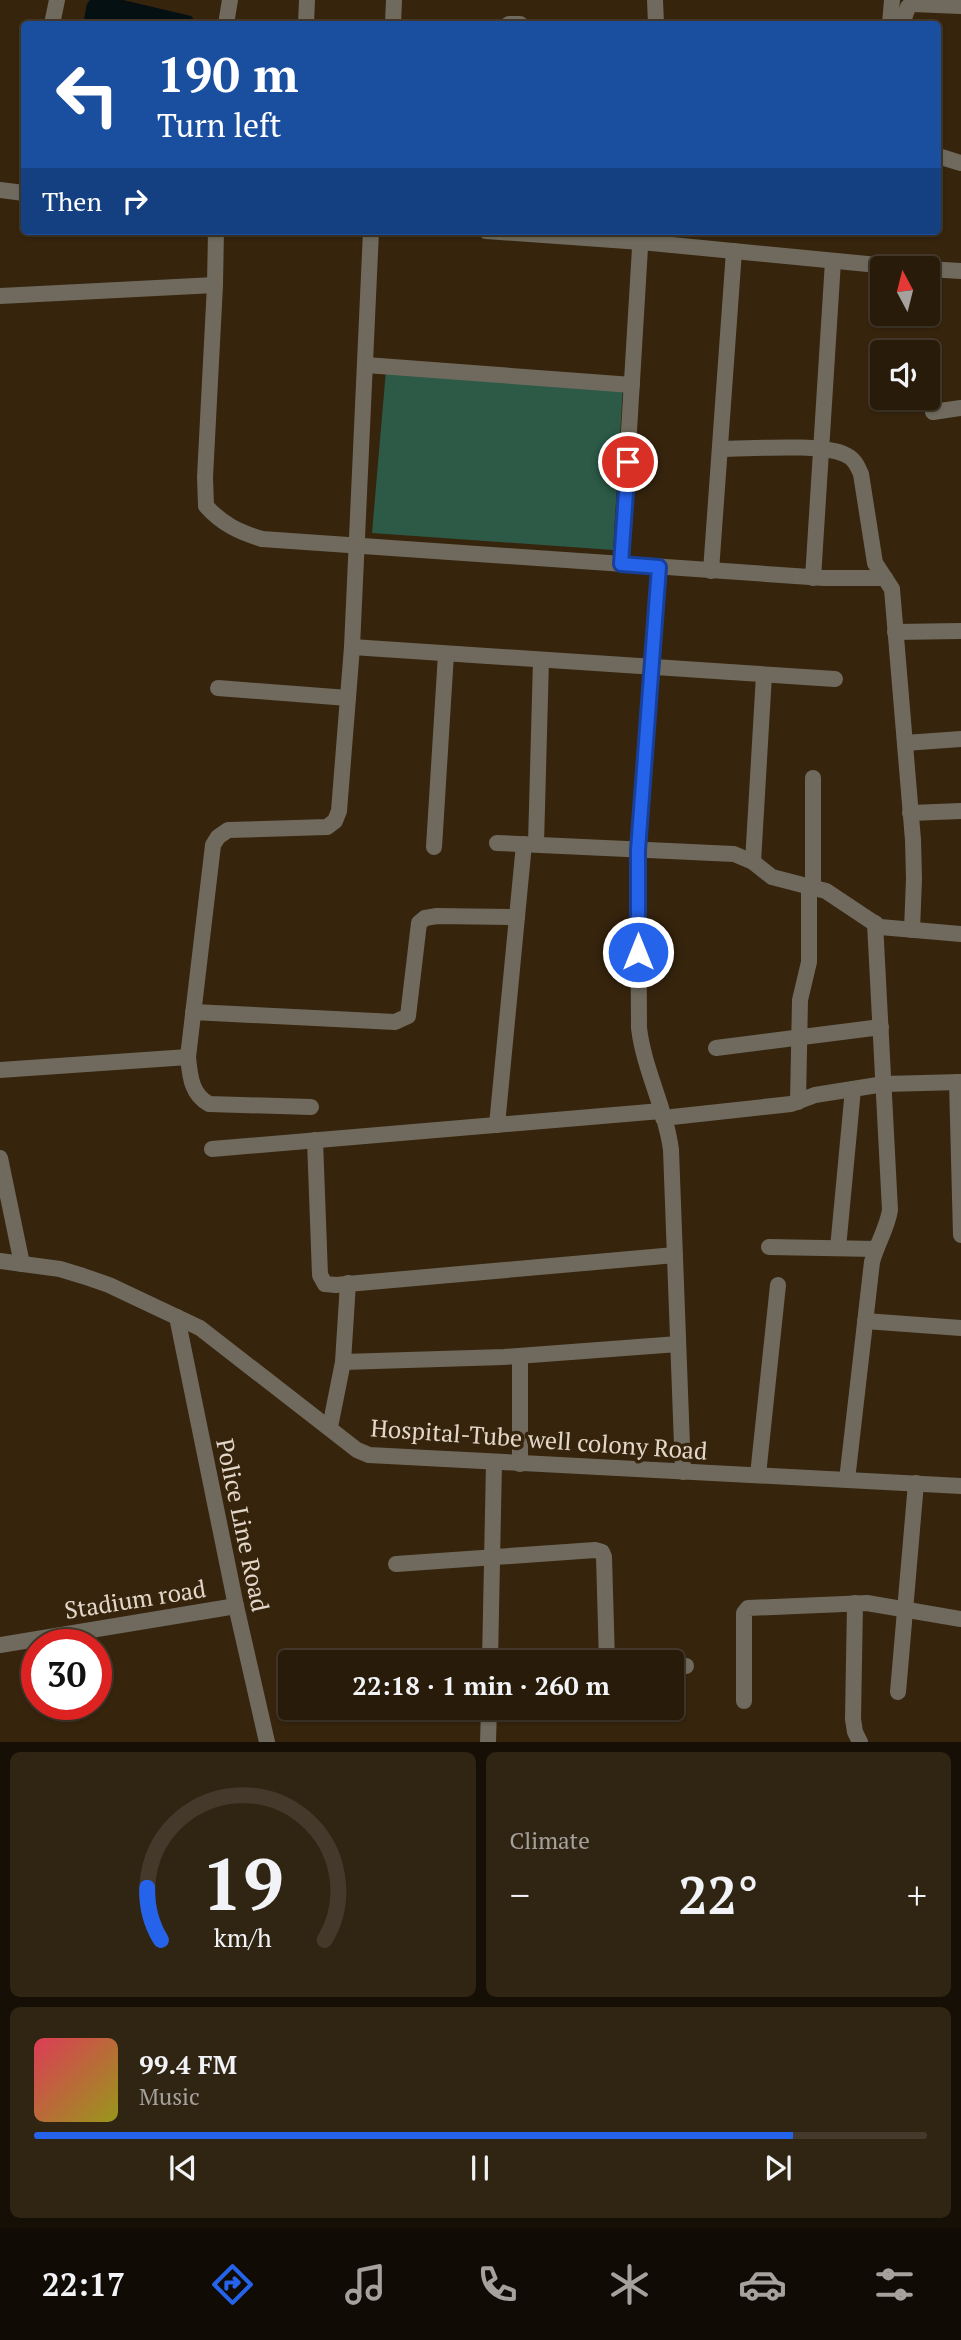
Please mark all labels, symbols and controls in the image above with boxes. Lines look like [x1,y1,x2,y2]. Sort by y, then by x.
text: 190 m [157,41,299,106]
icon: left [42,49,133,140]
text: Turn left [157,104,281,146]
icon: right [116,182,154,220]
text: Then [42,184,102,218]
north arrow [870,256,940,326]
map controls [870,256,940,410]
button: sound [870,340,940,410]
pin [598,432,658,492]
icon: arrive [609,443,647,481]
position arrow [601,915,675,989]
street label: Hospital-Tube well colony Road [369,1411,709,1467]
street label: Police Line Road [209,1436,277,1614]
street label: Stadium road [62,1572,208,1626]
speed limit sign: 30 [21,1629,112,1720]
text: 22:18 · 1 min · 260 m [352,1668,610,1702]
text: Climate [510,1825,590,1856]
text: 19 [202,1835,284,1932]
text: 22° [678,1860,758,1929]
text: − [510,1870,530,1920]
text: + [907,1870,927,1920]
text: km/h [214,1921,272,1954]
text: 99.4 FM [139,2047,237,2081]
text: Music [139,2081,200,2112]
icon: previous [164,2149,202,2187]
icon: pause [461,2149,499,2187]
icon: next [759,2149,797,2187]
icon: directions [208,2260,257,2309]
icon: music [341,2260,390,2309]
icon: phone [473,2260,522,2309]
icon: climate [605,2260,654,2309]
icon: car [738,2260,787,2309]
icon: filters [870,2260,919,2309]
text: 22:17 [42,2263,125,2305]

